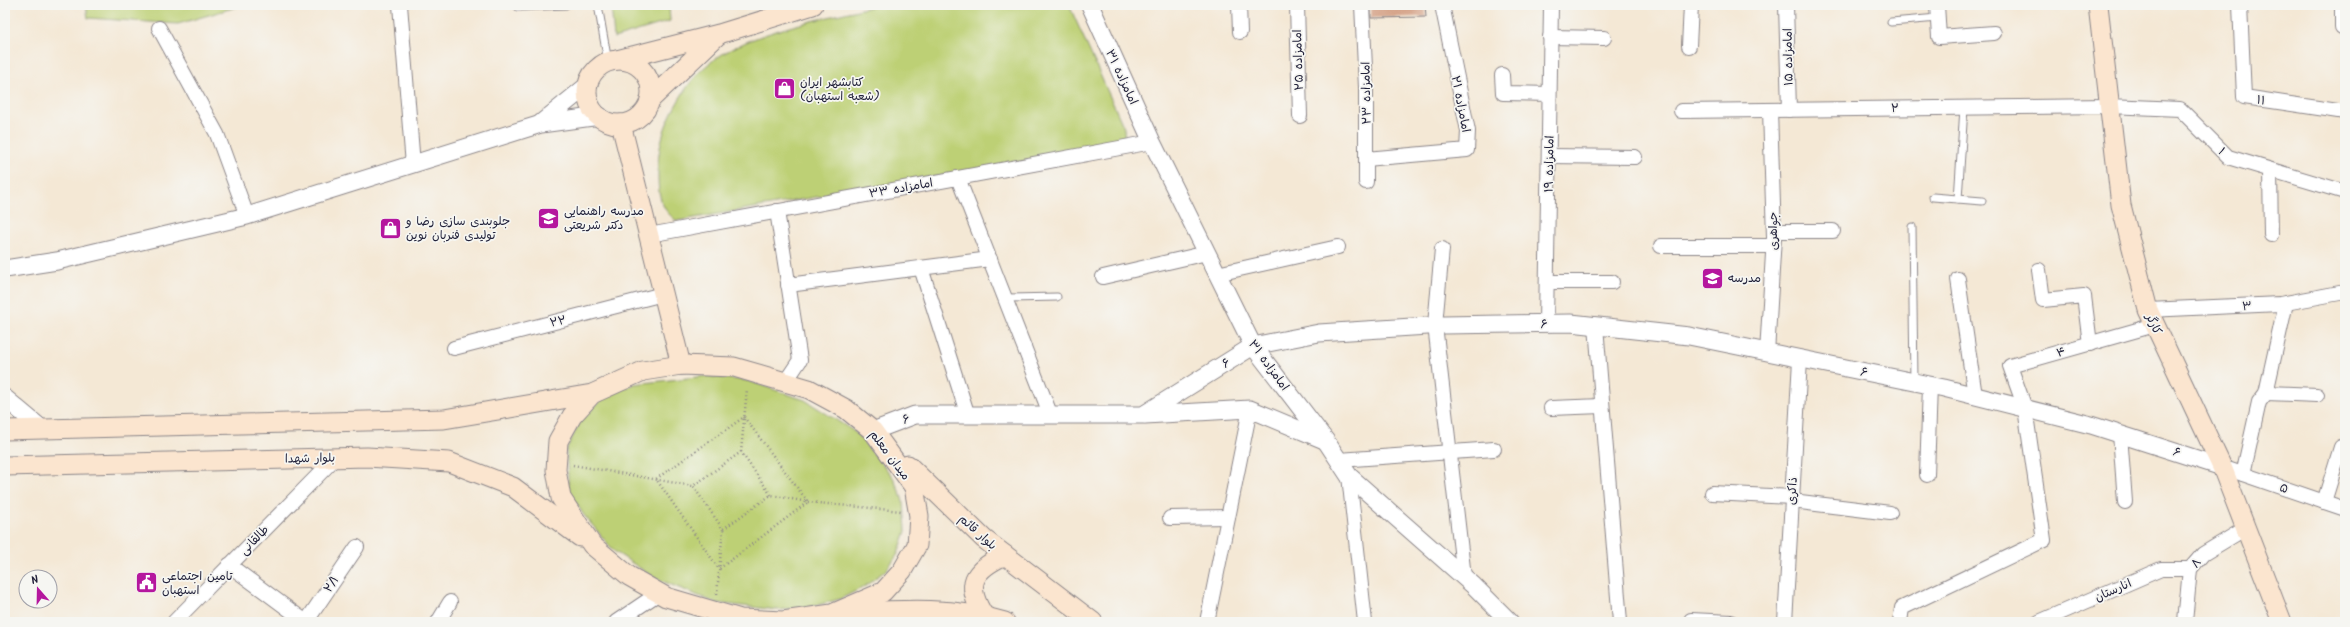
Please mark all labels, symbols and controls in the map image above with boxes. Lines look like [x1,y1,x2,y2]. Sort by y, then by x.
street label: امامزاده ۱۵ [1778,28,1799,86]
street label: امامزاده ۲۵ [1288,29,1309,91]
street label: امامزاده ۳۱ [1100,46,1143,108]
street label: امامزاده ۲۳ [1356,61,1377,125]
place label: کتابشهر ایران (شعبه استهبان) [800,73,880,106]
street label: امامزاده ۲۱ [1446,74,1475,134]
shop icon: کتابشهر ایران (شعبه استهبان) [772,76,798,102]
street label: ۱۱ [2255,90,2267,111]
street label: ۲ [1891,99,1899,118]
street label: امامزاده ۱۹ [1540,135,1559,193]
street label: ۱ [2213,143,2230,160]
street label: امامزاده ۳۳ [868,174,935,203]
place label: مدرسه راهنمایی دکتر شریعتی [564,202,644,235]
school or university icon: مدرسه راهنمایی دکتر شریعتی [536,205,562,231]
place label: جلوبندی سازی رضا و تولیدی فنربان نوین [405,212,510,245]
street label: جواهری [1764,212,1783,250]
shop icon: جلوبندی سازی رضا و تولیدی فنربان نوین [377,215,403,241]
school or university icon: مدرسه [1699,265,1725,291]
place label: مدرسه [1728,269,1761,288]
street label: ۳ [2242,297,2252,316]
street label: ۲۲ [548,310,568,333]
street label: کارگر [2140,310,2167,338]
street label: ۶ [1540,315,1548,334]
street label: امامزاده ۳۱ [1244,336,1294,395]
street label: ۴ [2054,342,2068,363]
street label: ۶ [1218,353,1234,373]
street label: ۶ [1859,362,1869,383]
street label: ۶ [900,409,913,430]
street label: میدان معلم [864,426,915,484]
street label: ۶ [2170,442,2183,463]
street label: بلوار شهدا [285,449,335,468]
street label: ذاکری [1782,477,1803,506]
street label: ۵ [2277,478,2291,499]
street label: بلوار قائم [954,510,1001,555]
street label: طالقانی [235,521,274,560]
street label: ۸ [2186,554,2206,572]
place label: تامین اجتماعی استهبان [162,567,233,600]
north arrow [18,569,58,609]
public building icon: تامین اجتماعی استهبان [133,570,159,596]
text: N [29,571,41,590]
street label: ۲/۱ [319,572,344,597]
street label: انارستان [2092,574,2135,607]

